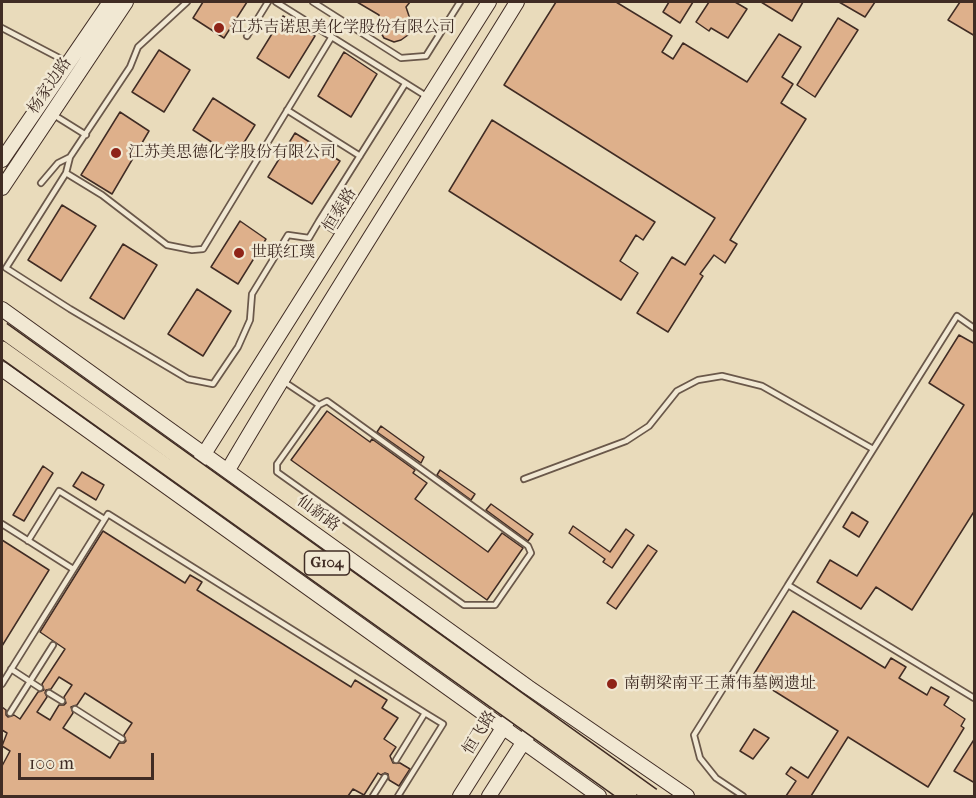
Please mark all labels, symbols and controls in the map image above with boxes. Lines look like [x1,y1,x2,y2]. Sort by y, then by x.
place label: 江苏吉诺思美化学股份有限公司 [231,18,455,38]
marker: 江苏吉诺思美化学股份有限公司 [212,21,226,35]
street label: 杨家边路 [24,54,76,118]
place label: 江苏美思德化学股份有限公司 [128,143,336,163]
marker: 江苏美思德化学股份有限公司 [109,146,123,160]
street label: 恒泰路 [319,185,361,235]
place label: 世联红璞 [251,243,315,263]
marker: 世联红璞 [232,246,246,260]
street label: 仙新路 [293,492,343,536]
road number: G104 [304,551,350,575]
place label: 南朝梁南平王萧伟墓阙遗址 [624,674,816,694]
marker: 南朝梁南平王萧伟墓阙遗址 [605,677,619,691]
street label: 恒飞路 [459,708,501,758]
scale bar [21,741,158,779]
text: 100 m [29,753,74,774]

